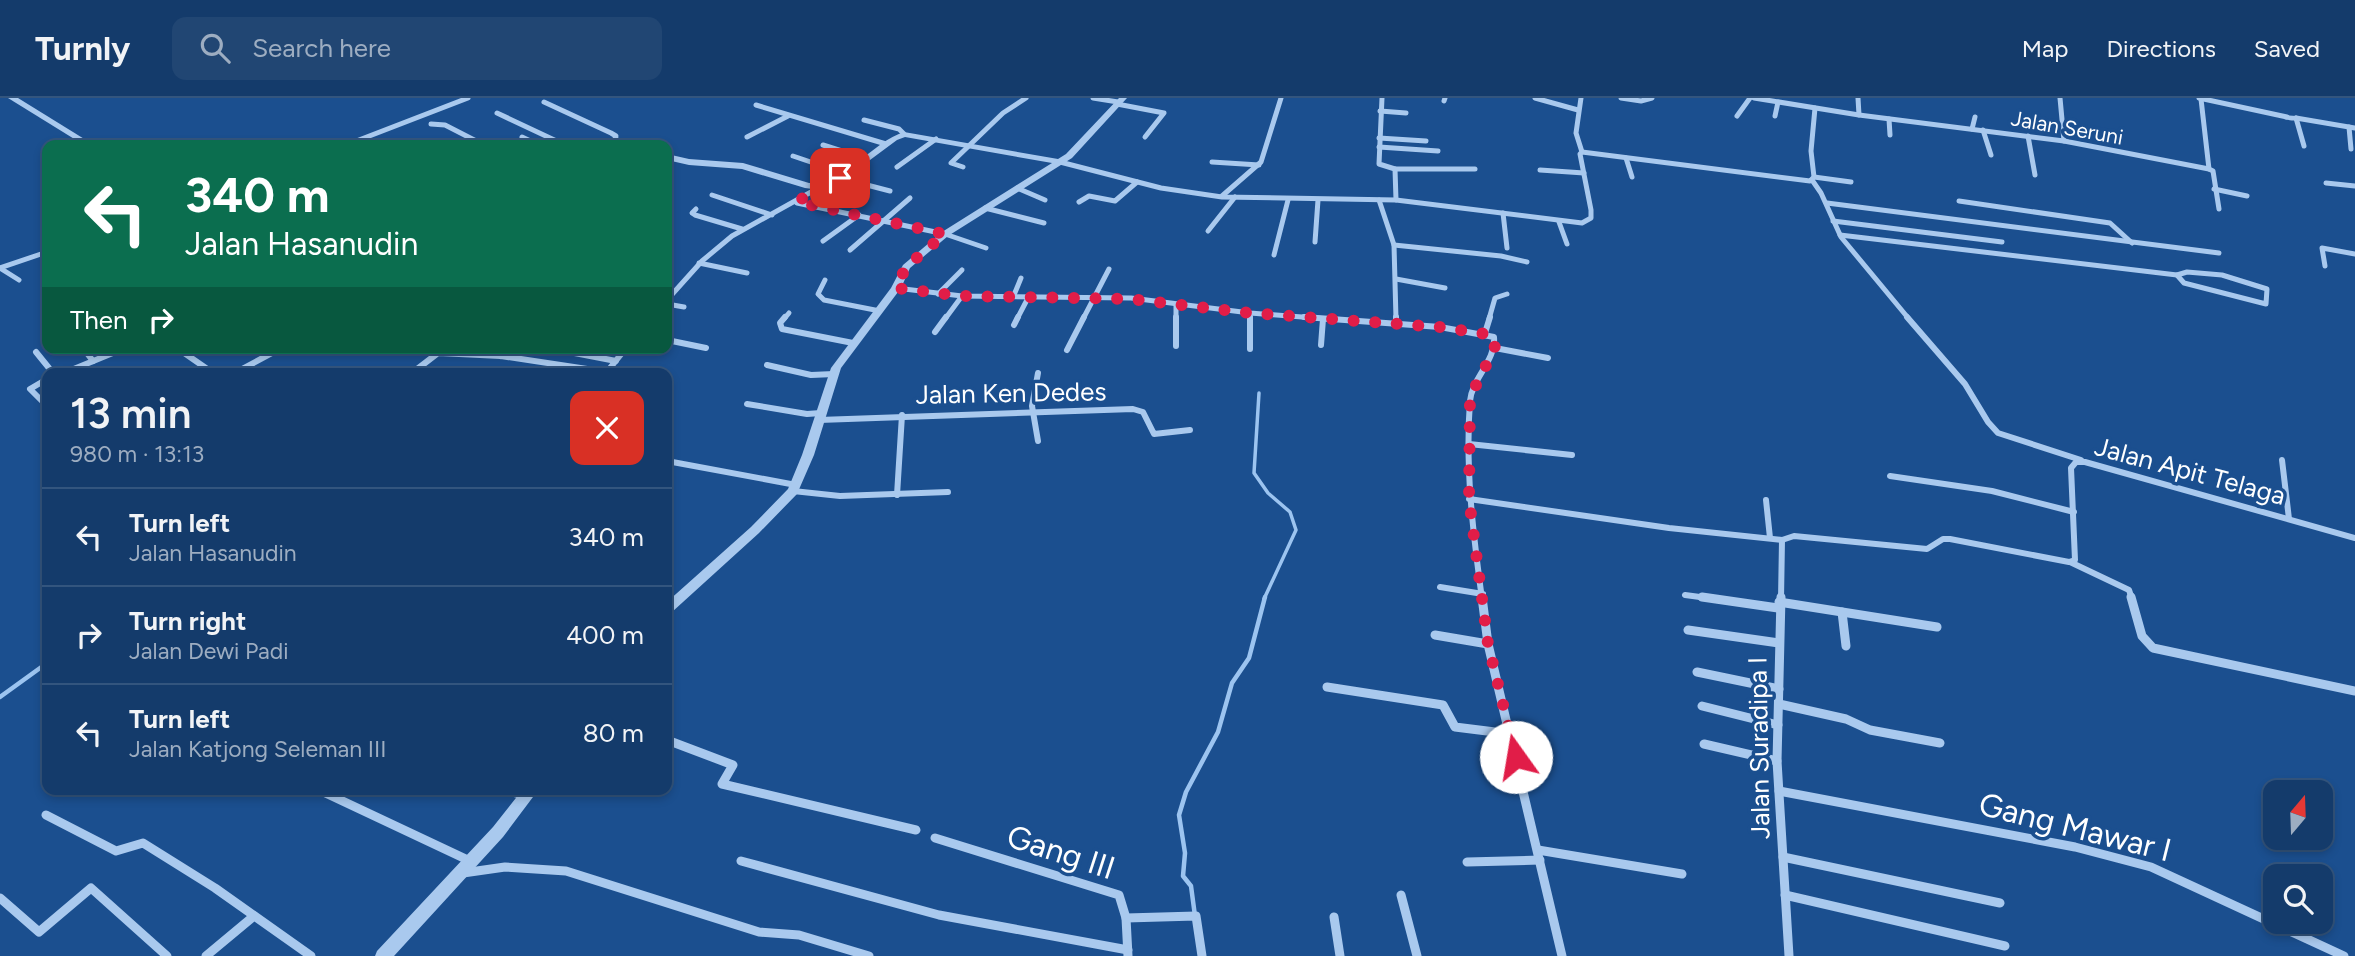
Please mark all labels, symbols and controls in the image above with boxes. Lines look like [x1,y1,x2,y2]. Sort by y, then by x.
search box [172,17,662,80]
text: Turnly [35,29,130,68]
icon: search [196,29,234,67]
text: Search here [252,32,391,64]
text: Map [2022,34,2068,63]
text: Directions [2106,34,2216,63]
text: Saved [2254,34,2320,63]
street label: Jalan Seruni [2009,105,2125,150]
pin [810,148,870,208]
icon: arrive [821,159,859,197]
text: 340 m [185,165,329,224]
icon: left [70,168,161,259]
text: Jalan Hasanudin [185,225,418,263]
icon: right [142,301,180,339]
text: Then [70,304,128,336]
street label: Jalan Ken Dedes [915,375,1107,411]
text: 13 min [70,388,191,439]
button: close [570,391,644,465]
street label: Jalan Apit Telaga [2091,430,2289,512]
text: 980 m · 13:13 [70,440,204,468]
text: Turn left [129,507,230,539]
icon: left [70,518,108,556]
text: 340 m [568,521,644,553]
text: Jalan Hasanudin [129,539,297,567]
text: Turn right [129,605,246,637]
icon: right [70,616,108,654]
text: 400 m [566,619,644,651]
text: Jalan Dewi Padi [129,637,289,665]
street label: Jalan Suradipa I [1741,657,1777,839]
text: Turn left [129,703,230,735]
icon: left [70,714,108,752]
text: 80 m [583,717,644,749]
position arrow [1479,720,1553,794]
text: Jalan Katjong Seleman III [129,735,387,763]
north arrow [2263,780,2333,850]
map controls [2263,780,2333,934]
street label: Gang Mawar I [1975,785,2175,869]
street label: Gang III [1002,817,1120,887]
button: search [2263,864,2333,934]

